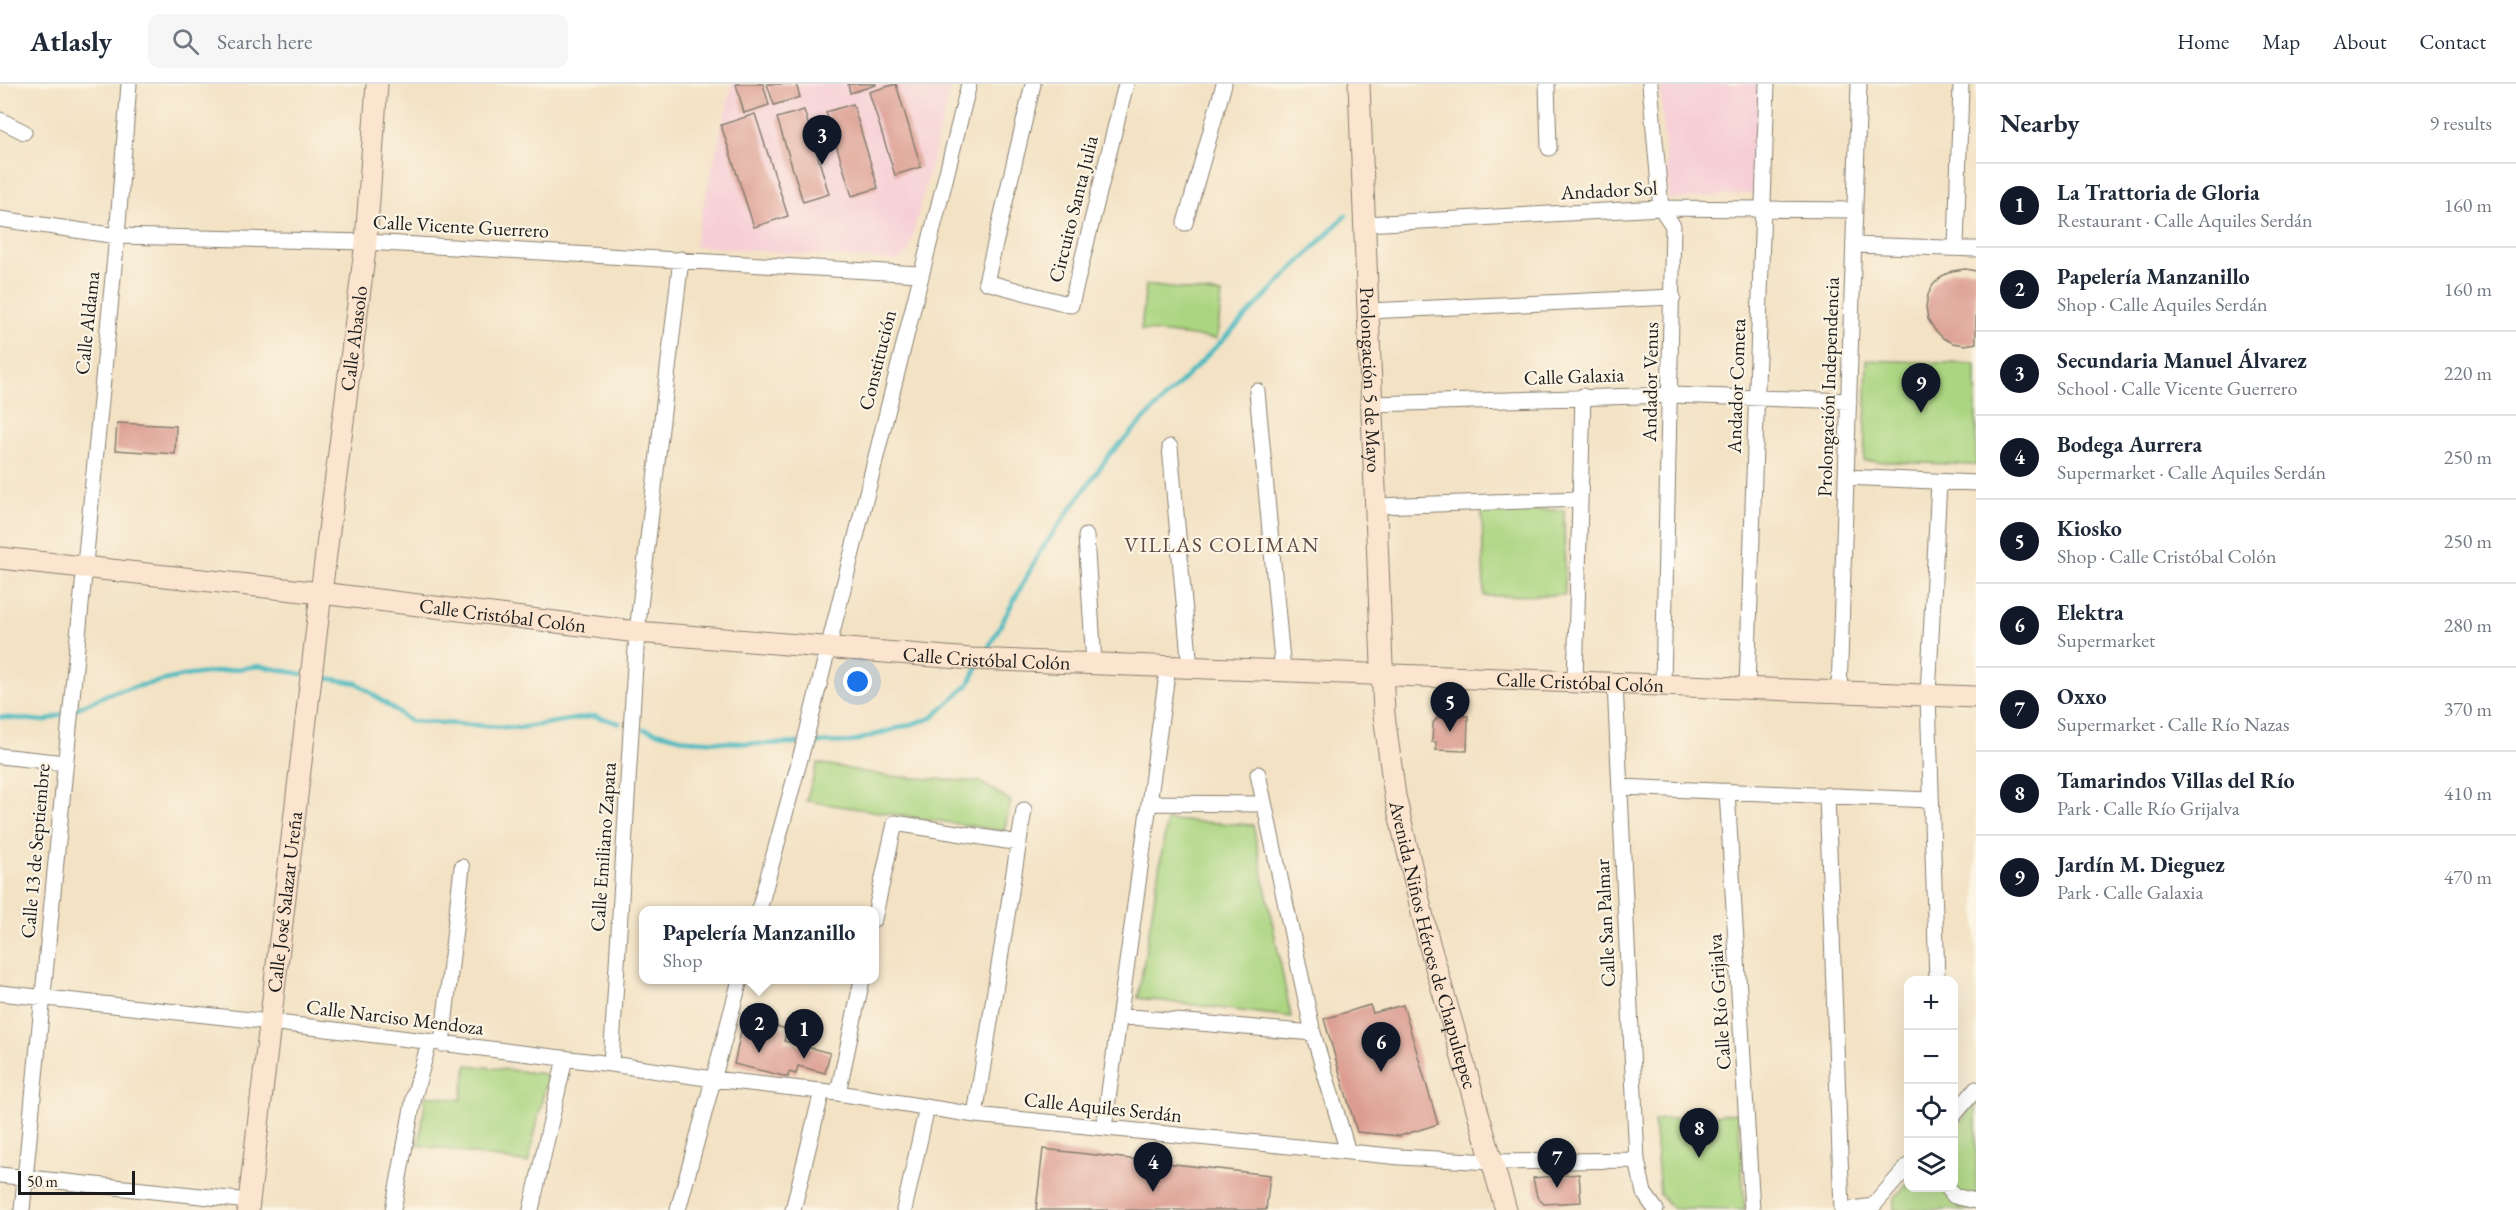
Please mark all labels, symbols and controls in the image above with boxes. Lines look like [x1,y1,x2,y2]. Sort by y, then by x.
search box [148,14,568,68]
text: Atlasly [30,23,112,59]
icon: search [169,25,202,58]
text: Search here [217,27,313,56]
text: Home [2177,28,2229,55]
text: Map [2262,28,2300,55]
text: About [2333,28,2386,55]
text: Contact [2419,28,2486,55]
text: Nearby [2000,106,2080,140]
text: 9 results [2429,110,2492,136]
pin: 3 [802,116,842,165]
street label: Circuito Santa Julia [1042,133,1104,285]
street label: Andador Sol [1559,174,1658,206]
text: La Trattoria de Gloria [2057,178,2260,207]
text: 1 [2014,192,2025,218]
text: 160 m [2444,192,2492,218]
text: Restaurant · Calle Aquiles Serdán [2057,207,2313,233]
street label: Calle Vicente Guerrero [372,208,550,244]
text: Papelería Manzanillo [2057,262,2250,291]
street label: Calle Aldama [69,270,105,376]
street label: Prolongación Independencia [1811,276,1845,498]
text: 2 [2014,276,2025,302]
text: 160 m [2444,276,2492,302]
street label: Calle Abasolo [334,284,373,393]
street label: Prolongación 5 de Mayo [1354,286,1387,473]
text: Shop · Calle Aquiles Serdán [2057,291,2268,317]
street label: Constitución [852,307,902,413]
street label: Andador Cometa [1721,318,1751,455]
street label: Andador Venus [1636,322,1664,443]
text: Secundaria Manuel Álvarez [2057,346,2307,375]
text: 3 [2014,360,2025,386]
text: 220 m [2444,360,2492,386]
street label: Calle Galaxia [1523,361,1625,391]
pin: 9 [1902,364,1940,413]
text: School · Calle Vicente Guerrero [2057,375,2297,401]
text: Bodega Aurrera [2057,430,2202,459]
text: 4 [2014,444,2025,470]
text: 250 m [2444,444,2492,470]
text: Supermarket · Calle Aquiles Serdán [2057,459,2326,485]
text: Kiosko [2057,514,2122,543]
text: 5 [2014,528,2025,554]
text: 250 m [2444,528,2492,554]
district label: VILLAS COLIMAN [1124,531,1320,558]
text: Shop · Calle Cristóbal Colón [2057,543,2277,569]
street label: Calle Cristóbal Colón [418,592,588,639]
text: Elektra [2057,598,2124,627]
text: 6 [2014,612,2025,638]
text: 280 m [2444,612,2492,638]
text: Supermarket [2057,627,2155,653]
street label: Calle Cristóbal Colón [902,641,1071,676]
street label: Calle Cristóbal Colón [1496,666,1665,698]
your location [843,667,872,696]
pin: 5 [1430,682,1470,732]
text: Oxxo [2057,682,2106,711]
text: 7 [2014,696,2025,722]
text: 370 m [2444,696,2492,722]
text: Supermarket · Calle Río Nazas [2057,711,2289,737]
street label: Calle Emiliano Zapata [584,761,622,933]
street label: Calle 13 de Septiembre [14,762,56,940]
text: Tamarindos Villas del Río [2057,766,2295,795]
text: 8 [2014,780,2025,806]
text: 410 m [2444,780,2492,806]
text: Park · Calle Río Grijalva [2057,795,2240,821]
street label: Avenida Niños Héroes de Chapultepec [1383,797,1483,1092]
street label: Calle José Salazar Ureña [261,810,308,994]
text: Jardín M. Dieguez [2057,850,2225,879]
street label: Calle San Palmar [1589,858,1621,988]
text: 9 [2014,864,2025,890]
text: 470 m [2444,864,2492,890]
text: Park · Calle Galaxia [2057,879,2203,905]
popup [639,906,879,984]
text: Papelería Manzanillo [663,918,855,947]
street label: Calle Río Grijalva [1701,933,1737,1071]
text: Shop [663,947,703,973]
map controls [1904,976,1958,1192]
button: + [1904,976,1958,1030]
street label: Calle Narciso Mendoza [305,993,485,1041]
pin: 2 [740,1004,778,1053]
pin: 1 [784,1010,824,1059]
pin: 6 [1362,1022,1400,1072]
button: − [1904,1030,1958,1084]
button: locate [1904,1084,1958,1138]
street label: Calle Aquiles Serdán [1023,1086,1184,1128]
pin: 8 [1680,1108,1718,1158]
pin: 7 [1538,1138,1576,1188]
button: layers [1904,1138,1958,1192]
pin: 4 [1134,1142,1172,1192]
scale bar [18,1168,135,1196]
text: 50 m [27,1171,58,1192]

